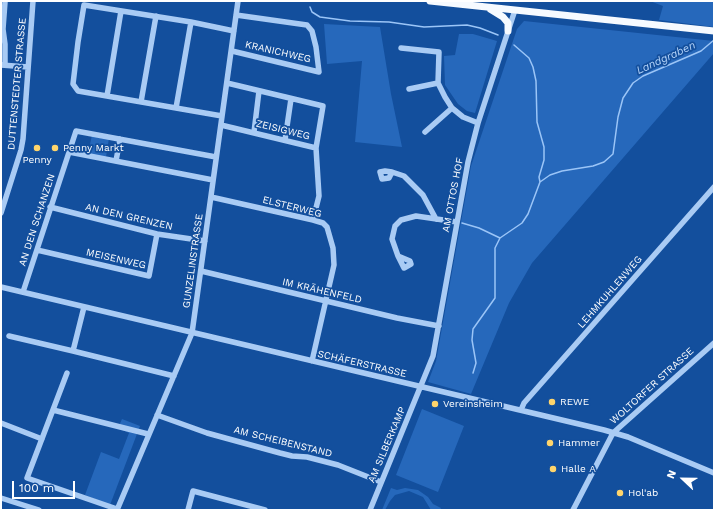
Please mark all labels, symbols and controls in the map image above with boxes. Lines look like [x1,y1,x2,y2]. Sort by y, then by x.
street label: DUTTENSTEDTER STRASSE [5,17,29,151]
street label: KRANICHWEG [244,39,312,65]
water label: Landgraben [634,39,698,77]
street label: ZEISIGWEG [255,117,311,143]
place label: Penny Markt [63,142,124,154]
marker: Penny [32,143,42,153]
marker: Penny Markt [50,143,60,153]
place label: Penny [22,154,52,166]
street label: AM OTTOS HOF [440,157,466,233]
street label: AN DEN SCHANZEN [16,172,58,268]
street label: ELSTERWEG [261,194,323,220]
street label: AN DEN GRENZEN [84,201,174,233]
street label: GUNZELINSTRASSE [180,213,206,309]
street label: MEISENWEG [85,246,147,272]
street label: LEHMKUHLENWEG [575,253,645,331]
street label: IM KRÄHENFELD [281,276,363,306]
street label: WOLTORFER STRASSE [608,345,696,427]
street label: SCHÄFERSTRASSE [316,348,408,380]
place label: REWE [560,396,589,408]
marker: REWE [547,397,557,407]
place label: Vereinsheim [443,398,503,410]
marker: Vereinsheim [430,399,440,409]
street label: AM SILBERKAMP [366,405,408,485]
street label: AM SCHEIBENSTAND [232,424,334,460]
place label: Hammer [558,437,600,449]
marker: Hammer [545,438,555,448]
north arrow [663,459,703,499]
place label: Halle A [561,463,596,475]
marker: Halle A [548,464,558,474]
text: N [664,468,679,481]
scale bar [14,473,77,499]
text: 100 m [19,481,54,495]
place label: Hol'ab [628,487,658,499]
marker: Hol'ab [615,488,625,498]

